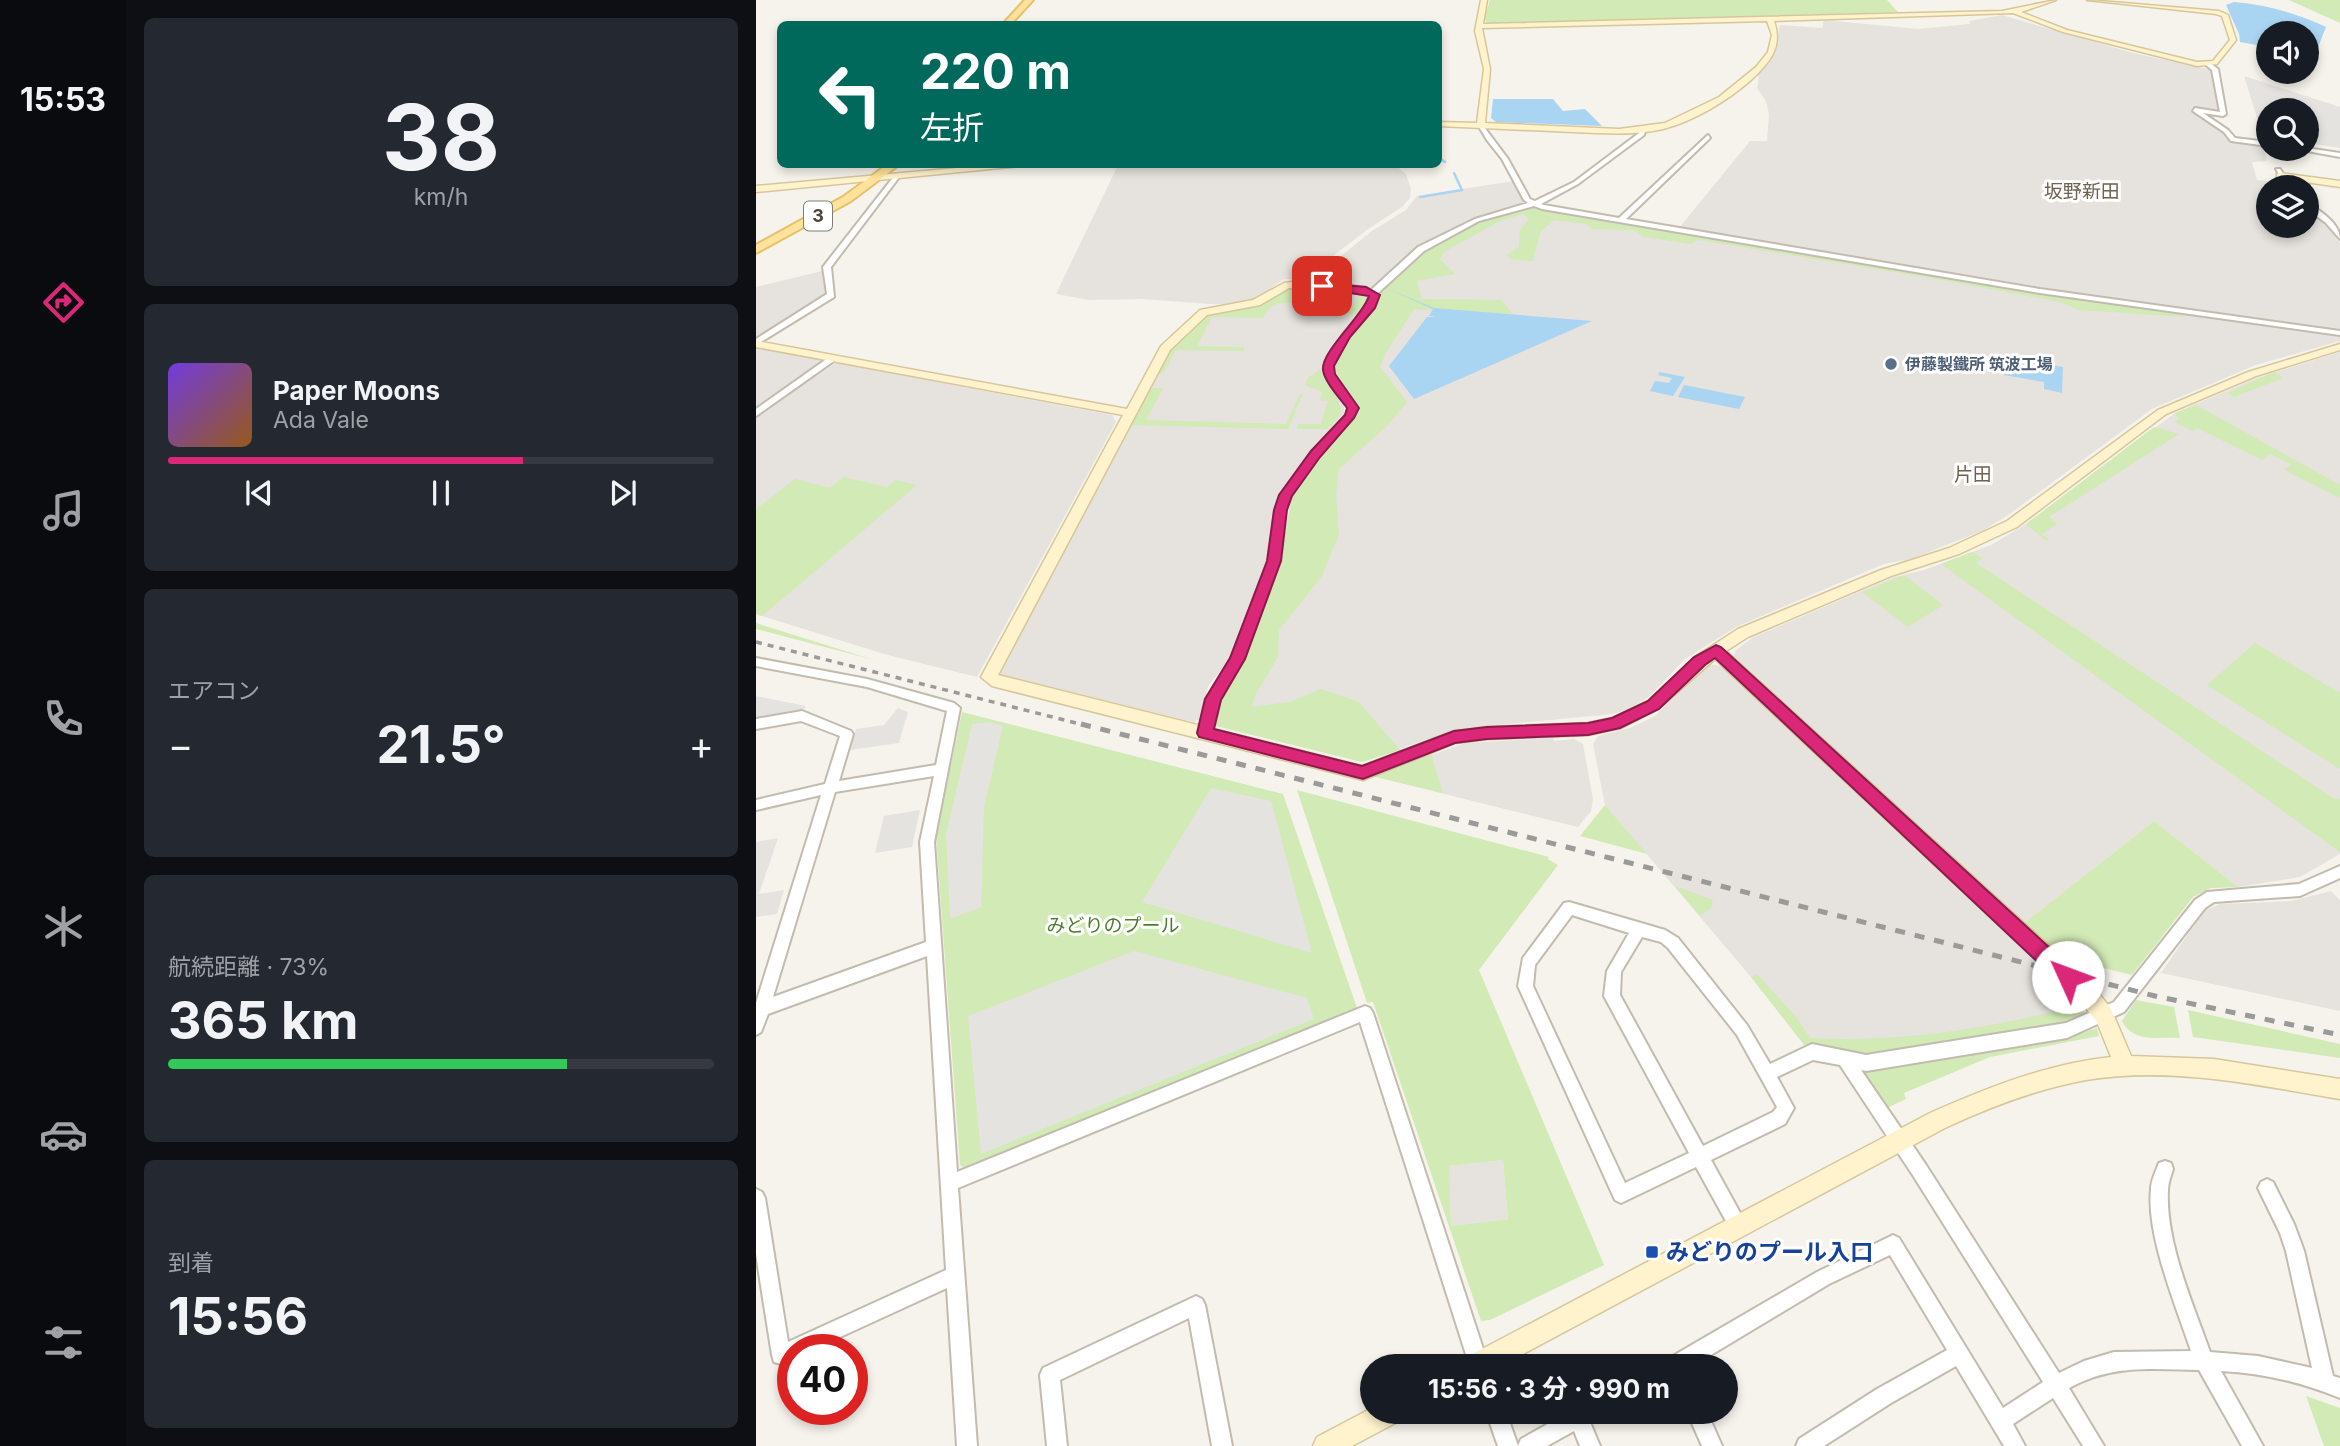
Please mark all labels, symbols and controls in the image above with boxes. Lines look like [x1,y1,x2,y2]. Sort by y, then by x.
map controls [2256,21,2319,238]
button: sound [2256,21,2319,84]
text: 220 m [920,42,1071,101]
icon: left [805,49,896,140]
text: 15:53 [20,80,106,119]
text: 38 [382,82,500,192]
button: search [2256,98,2319,161]
text: 左折 [920,108,984,147]
button: layers [2256,175,2319,238]
district label: 坂野新田 [2044,180,2120,203]
text: km/h [414,183,468,211]
road number: 3 [804,202,832,230]
pin [1292,256,1352,316]
icon: arrive [1303,267,1341,305]
icon: directions [39,278,88,327]
place label: 伊藤製鐵所 筑波工場 [1904,354,2053,374]
marker: 伊藤製鐵所 筑波工場 [1883,356,1899,372]
text: Paper Moons [273,375,440,406]
text: Ada Vale [273,406,369,434]
district label: 片田 [1954,463,1992,486]
icon: previous [240,474,278,512]
icon: pause [422,474,460,512]
icon: next [604,474,642,512]
icon: music [39,486,88,535]
text: エアコン [168,677,260,705]
icon: phone [39,694,88,743]
text: 21.5° [376,713,506,776]
text: − [168,722,193,768]
text: + [689,722,714,768]
icon: climate [39,902,88,951]
park label: みどりのプール [1046,914,1180,937]
position arrow [2031,940,2105,1014]
text: 航続距離 · 73% [168,953,329,981]
text: 365 km [168,989,359,1052]
icon: car [39,1110,88,1159]
place label: みどりのプール入口 [1666,1238,1873,1266]
marker: みどりのプール入口 [1644,1244,1660,1260]
text: 到着 [168,1249,214,1277]
text: 15:56 [168,1285,308,1348]
icon: filters [39,1318,88,1367]
speed limit sign: 40 [777,1334,868,1425]
text: 15:56 · 3 分 · 990 m [1428,1373,1670,1404]

